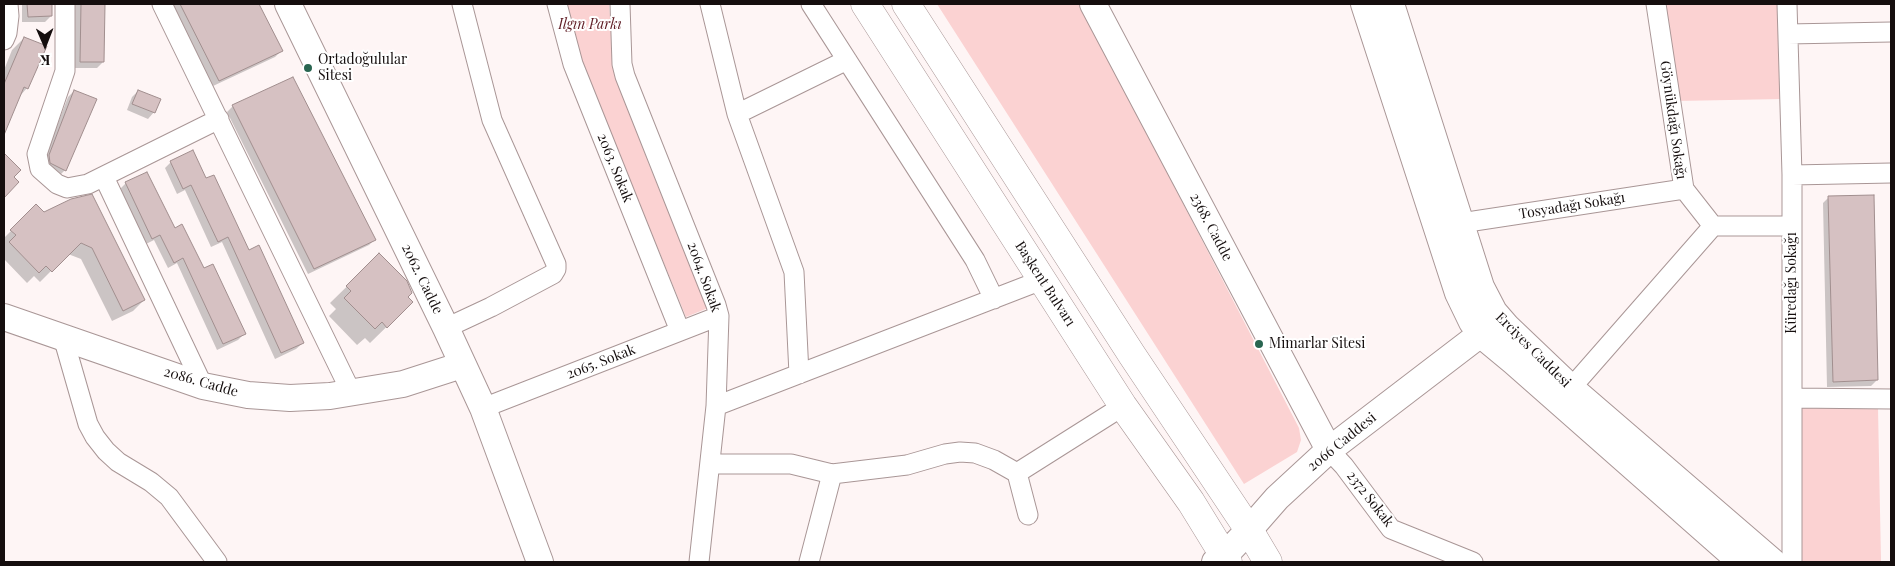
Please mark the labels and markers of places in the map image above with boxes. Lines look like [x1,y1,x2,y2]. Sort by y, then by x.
place label: Ortadoğulular Sitesi [318,52,407,84]
marker: Ortadoğulular Sitesi [302,62,314,74]
place label: Mimarlar Sitesi [1269,336,1365,352]
marker: Mimarlar Sitesi [1253,338,1265,350]

